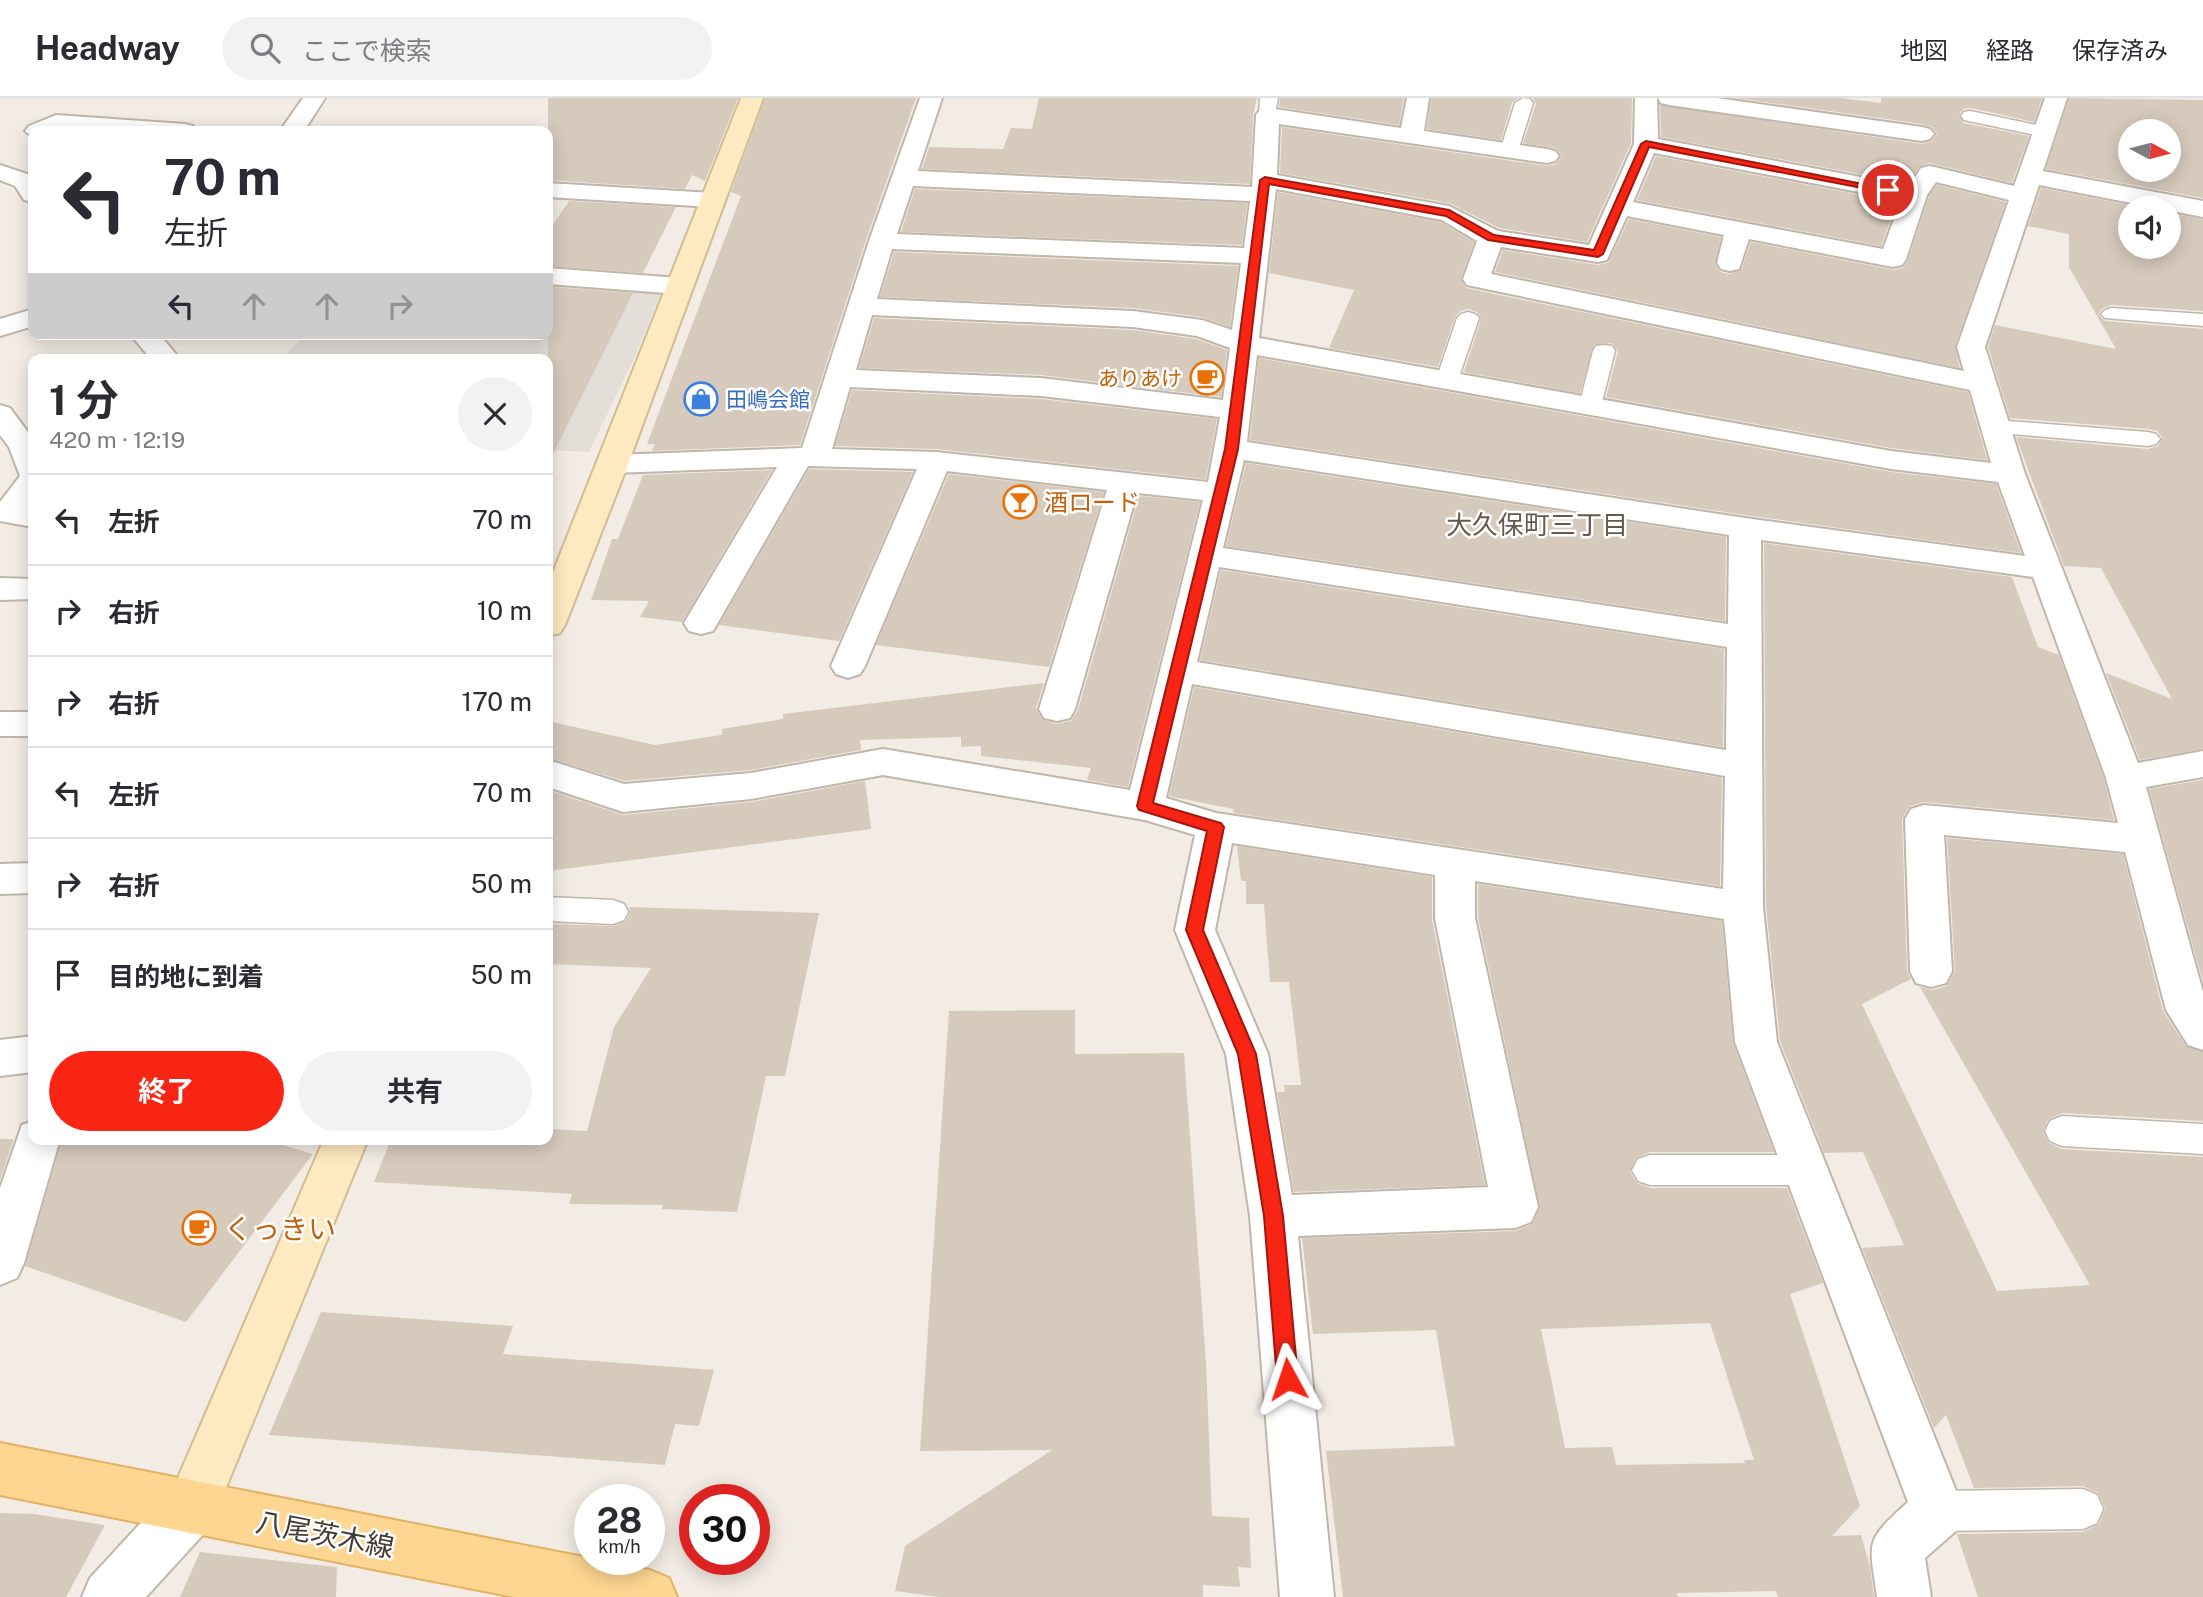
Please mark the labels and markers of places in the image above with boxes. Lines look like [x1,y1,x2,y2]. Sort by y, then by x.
pin [1858,160,1918,220]
cafe icon: ありあけ [1188,359,1226,397]
place label: ありあけ [1098,366,1182,391]
shop icon: 田嶋会館 [682,380,720,418]
place label: 田嶋会館 [726,387,810,412]
bar icon: 酒ロード [1001,483,1039,521]
place label: 酒ロード [1044,488,1140,516]
cafe icon: くっきい [180,1209,218,1247]
place label: くっきい [224,1212,336,1245]

